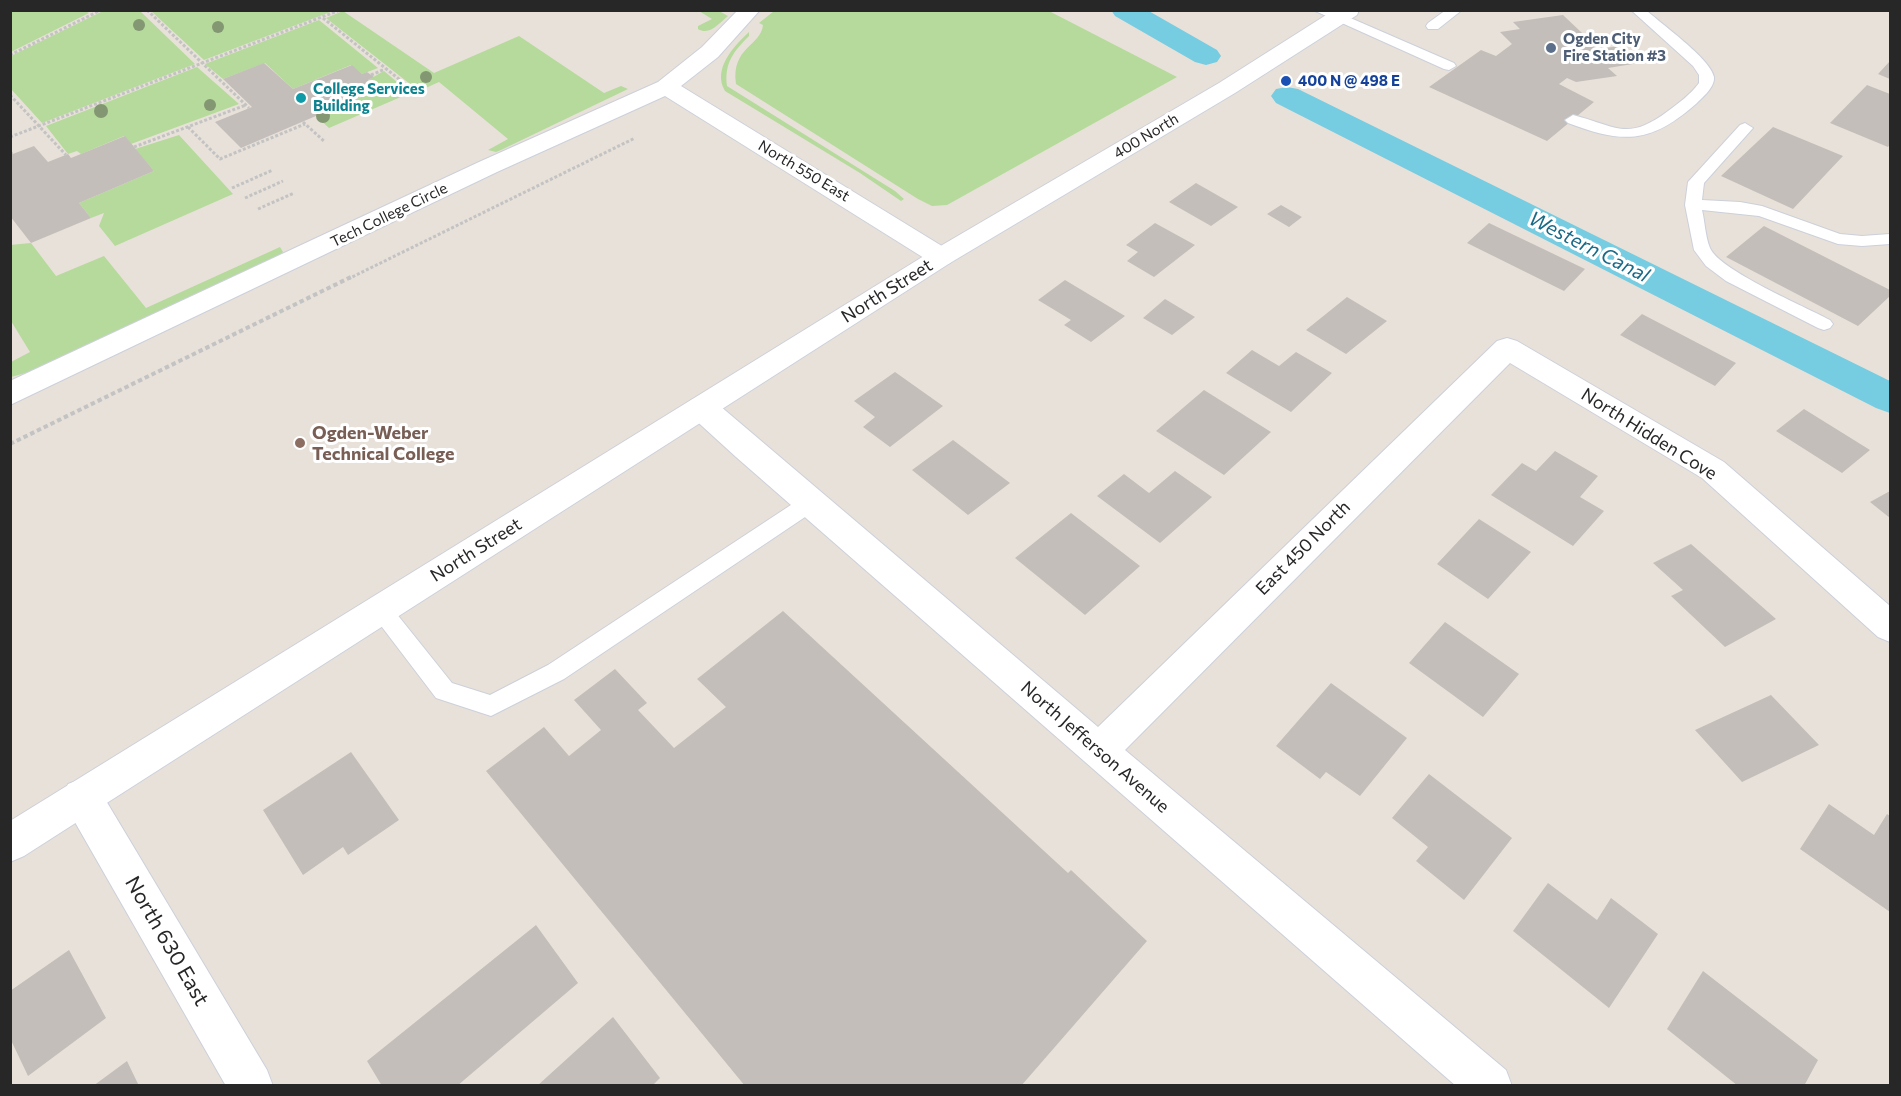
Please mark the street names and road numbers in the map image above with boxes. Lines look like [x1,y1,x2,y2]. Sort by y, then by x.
street label: 400 North [1110,110,1182,162]
street label: North 550 East [755,137,853,205]
street label: Tech College Circle [328,179,450,251]
street label: North Street [837,254,937,328]
street label: North Hidden Cove [1577,384,1721,484]
street label: East 450 North [1251,496,1355,600]
street label: North Street [426,513,526,587]
street label: North Jefferson Avenue [1016,677,1174,817]
street label: North 630 East [120,872,214,1010]

